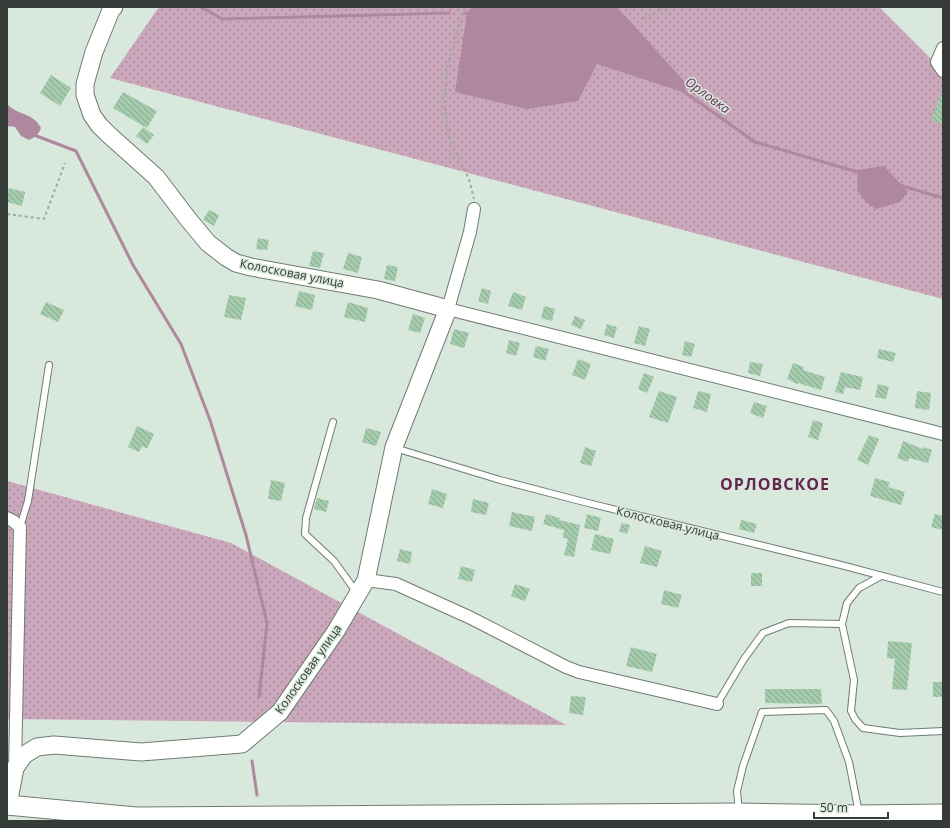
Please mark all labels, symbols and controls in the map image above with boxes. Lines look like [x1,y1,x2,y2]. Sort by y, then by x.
water label: Орловка [682,73,735,118]
street label: Колосковая улица [238,255,346,291]
district label: ОРЛОВСКОЕ [720,473,830,495]
street label: Колосковая улица [615,502,721,544]
street label: Колосковая улица [271,621,345,717]
scale bar [814,794,888,820]
text: 50 m [820,799,848,816]

